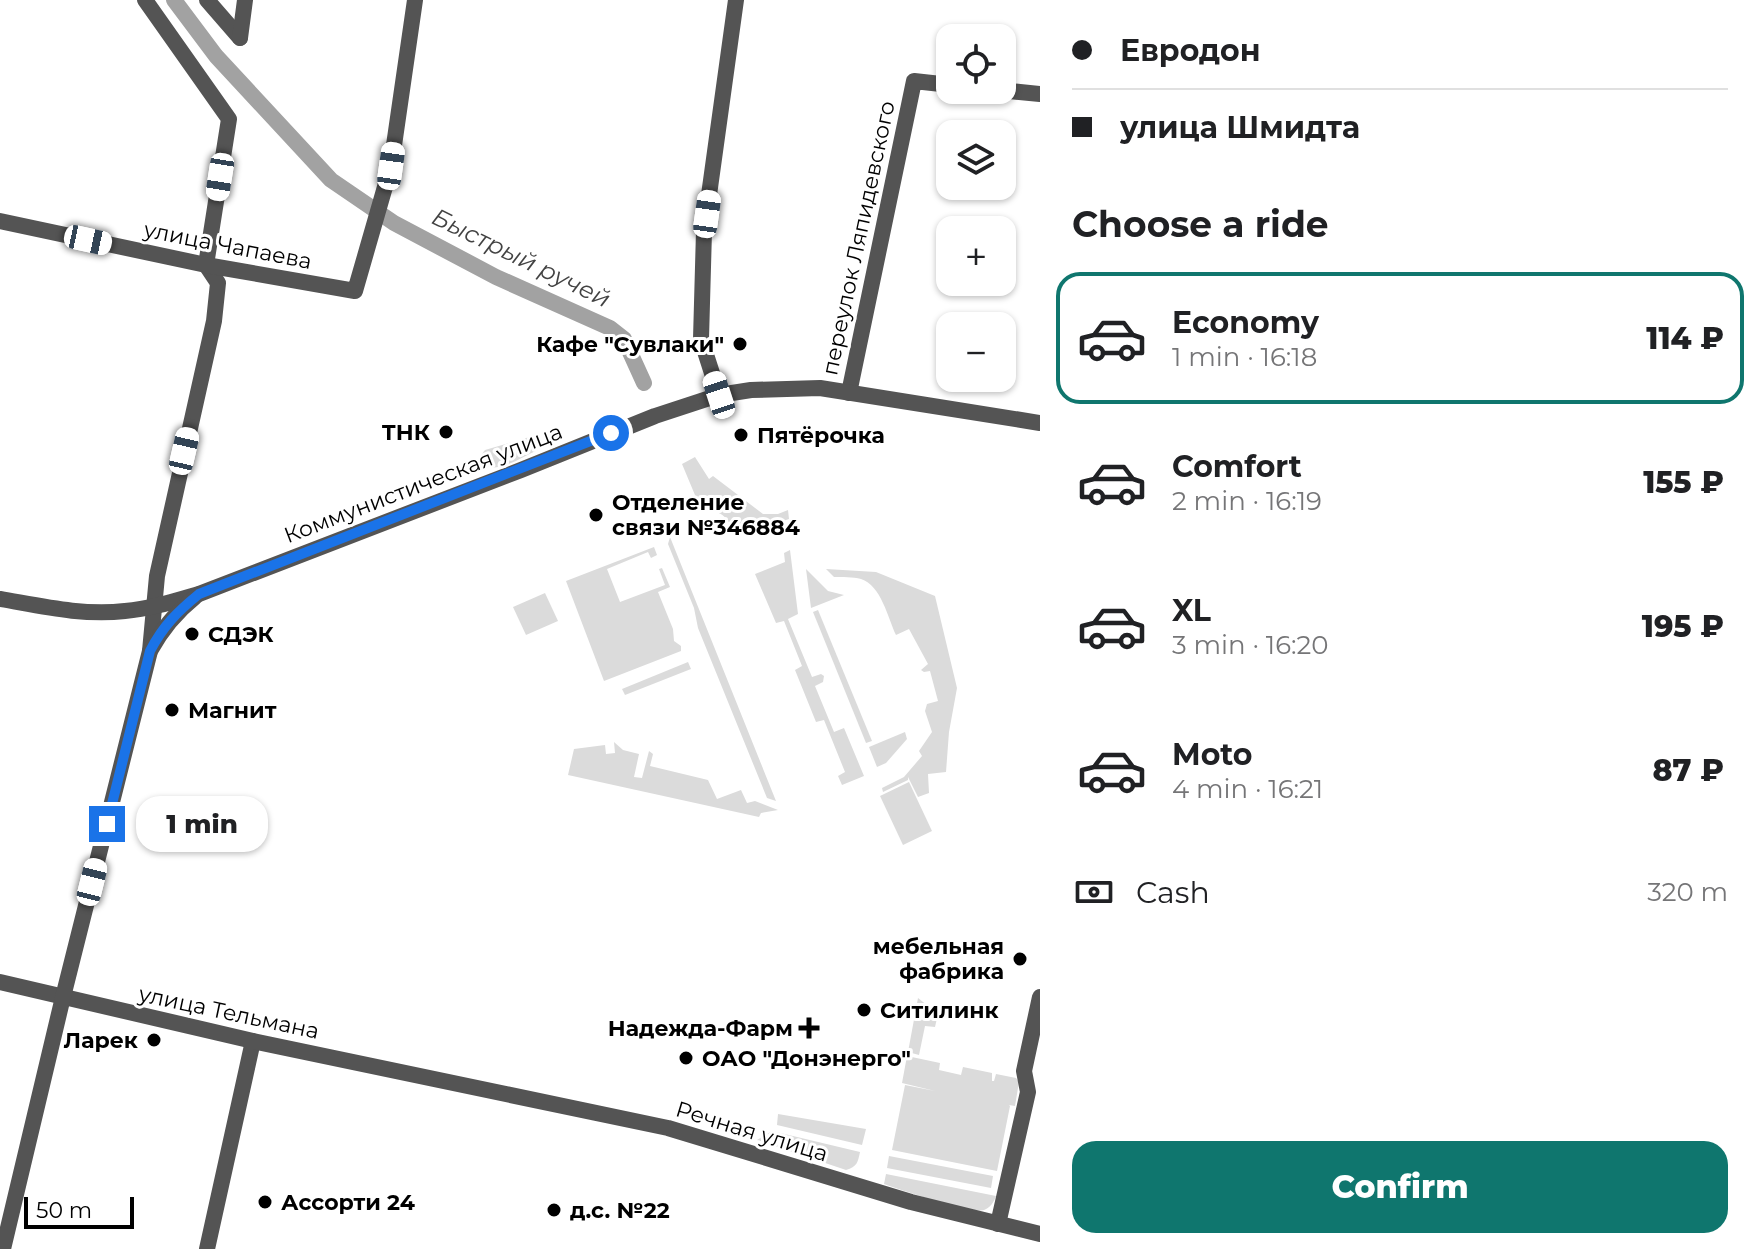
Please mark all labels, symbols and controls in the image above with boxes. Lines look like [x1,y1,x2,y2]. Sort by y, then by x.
map controls [936,24,1016,392]
button: locate [936,24,1016,104]
text: Евродон [1120,32,1261,69]
street label: переулок Ляпидевского [816,99,901,378]
text: улица Шмидта [1120,109,1360,146]
button: layers [936,120,1016,200]
car [376,141,406,191]
car [204,151,236,203]
car [692,189,722,239]
water label: Быстрый ручей [427,202,615,313]
text: Choose a ride [1072,202,1329,246]
street label: улица Чапаева [141,216,314,275]
button: + [936,216,1016,296]
car [62,223,114,257]
icon: car [1076,302,1148,374]
text: Economy [1172,304,1319,341]
button: − [936,312,1016,392]
text: 114 ₽ [1646,320,1724,357]
place label: Кафе "Сувлаки" [536,331,724,358]
marker: Кафе "Сувлаки" [731,335,749,353]
text: 1 min · 16:18 [1172,341,1317,373]
car [700,368,738,422]
route start [593,415,629,451]
street label: Коммунистическая улица [280,418,566,549]
place label: ТНК [382,419,430,446]
place label: Пятёрочка [757,422,885,449]
marker: ТНК [437,423,455,441]
car [167,425,201,477]
marker: Пятёрочка [732,426,750,444]
icon: car [1076,446,1148,518]
text: Comfort [1172,448,1302,485]
text: 155 ₽ [1643,464,1724,501]
text: 2 min · 16:19 [1172,485,1322,517]
place label: Отделение связи №346884 [612,489,800,541]
marker: Отделение связи №346884 [587,506,605,524]
icon: car [1076,590,1148,662]
text: XL [1172,592,1211,629]
text: 195 ₽ [1642,608,1724,645]
place label: СДЭК [208,621,274,648]
marker: СДЭК [183,625,201,643]
text: 3 min · 16:20 [1172,629,1328,661]
place label: Магнит [188,697,277,724]
marker: Магнит [163,701,181,719]
icon: car [1076,734,1148,806]
text: Moto [1172,736,1253,773]
text: 87 ₽ [1653,752,1724,789]
text: 4 min · 16:21 [1172,773,1323,805]
callout: 1 min [135,796,267,852]
route end [89,806,125,842]
text: 1 min [166,808,238,840]
car [75,856,109,908]
icon: cash [1072,870,1116,914]
text: Cash [1136,874,1210,911]
text: 320 m [1647,876,1728,908]
place label: мебельная фабрика [873,933,1004,985]
marker: мебельная фабрика [1011,950,1029,968]
street label: улица Тельмана [135,980,322,1045]
place label: Ситилинк [880,997,1000,1024]
marker: Ситилинк [855,1001,873,1019]
place label: Надежда-Фарм [608,1015,793,1042]
marker: Надежда-Фарм [800,1019,818,1037]
place label: Ларек [64,1027,139,1054]
marker: Ларек [145,1031,163,1049]
place label: ОАО "Донэнерго" [702,1045,911,1072]
marker: ОАО "Донэнерго" [677,1049,695,1067]
street label: Речная улица [673,1096,831,1167]
button: Confirm [1072,1141,1728,1233]
place label: Ассорти 24 [281,1189,415,1216]
scale bar [24,1193,134,1229]
marker: Ассорти 24 [256,1193,274,1211]
text: 50 m [36,1197,92,1224]
place label: д.с. №22 [570,1197,670,1224]
marker: д.с. №22 [545,1201,563,1219]

